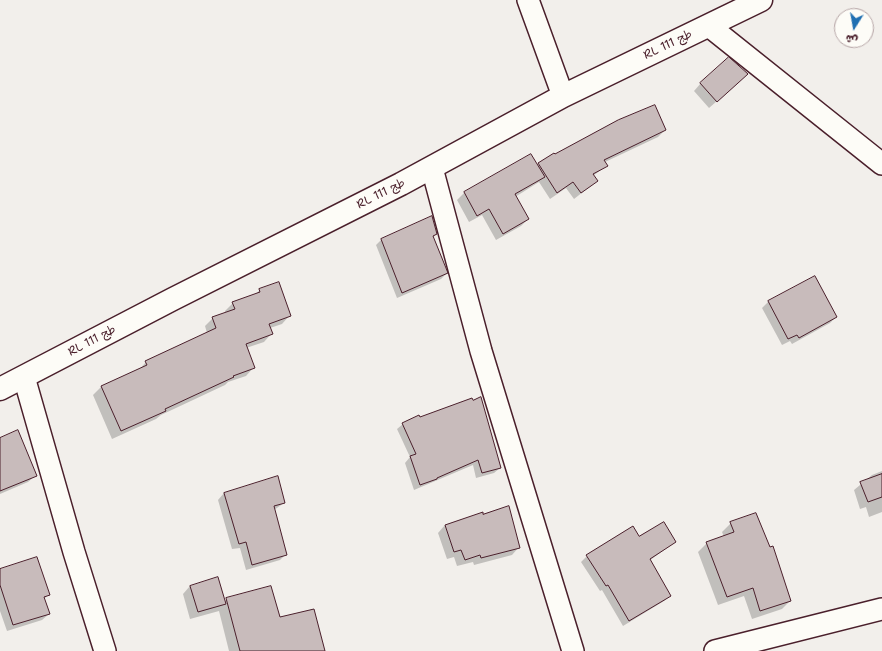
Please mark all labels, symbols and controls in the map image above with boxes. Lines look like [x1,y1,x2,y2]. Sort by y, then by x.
north arrow [834,8,874,48]
street label: RL طج 111 [641,27,695,63]
text: ش [844,31,859,48]
street label: RL طج 111 [354,176,408,212]
street label: RL طج 111 [66,322,118,360]

